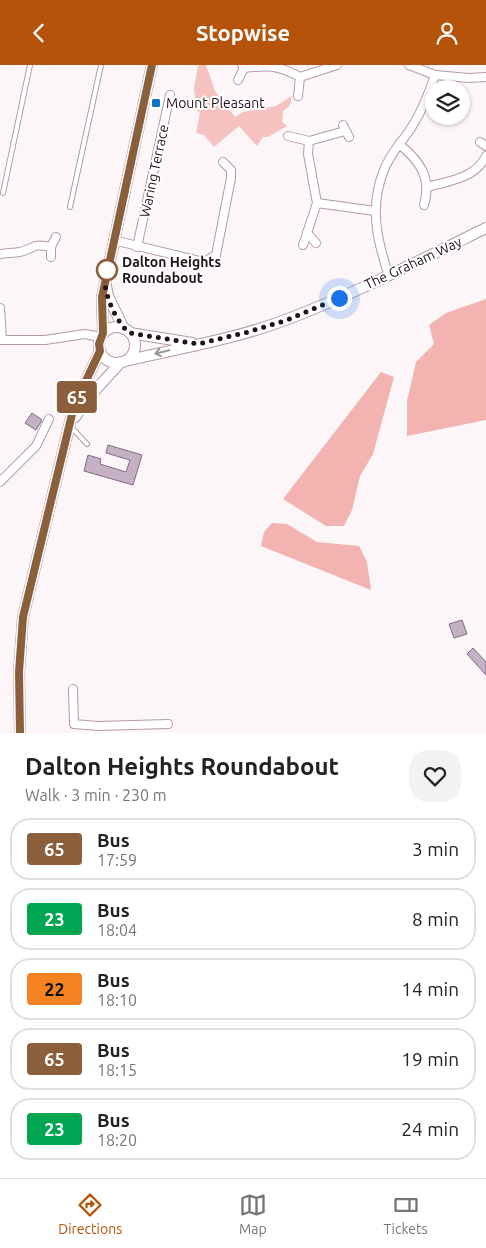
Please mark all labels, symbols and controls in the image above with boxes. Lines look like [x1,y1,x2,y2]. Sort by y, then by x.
icon: back [25,19,53,47]
icon: person [433,19,461,47]
text: Stopwise [196,20,290,45]
map controls [425,80,470,125]
button: layers [425,80,470,125]
place label: Mount Pleasant [166,95,265,111]
marker: Mount Pleasant [150,97,162,109]
street label: Waring Terrace [136,123,172,219]
street label: The Graham Way [362,233,464,293]
place label: Dalton Heights Roundabout [122,254,221,286]
marker: Dalton Heights Roundabout [96,259,118,281]
your location [327,286,352,311]
one-way arrow [154,348,170,357]
line badge: 65 [54,381,100,413]
text: 65 [67,387,87,407]
button: heart [409,750,461,802]
text: Dalton Heights Roundabout [25,753,339,780]
text: Walk · 3 min · 230 m [25,786,167,804]
text: Bus [97,829,130,851]
text: 3 min [412,838,459,860]
text: 65 [44,839,65,859]
text: 17:59 [97,851,137,869]
text: Bus [97,899,130,921]
text: 8 min [412,908,459,930]
text: 23 [44,909,65,929]
text: 18:04 [97,921,137,939]
text: Bus [97,969,130,991]
text: 14 min [401,978,459,1000]
text: 22 [44,979,65,999]
text: 18:10 [97,991,137,1009]
text: Bus [97,1039,130,1061]
text: 19 min [401,1048,459,1070]
text: 65 [44,1049,65,1069]
text: 18:15 [97,1061,137,1079]
text: Bus [97,1109,130,1131]
text: 24 min [401,1118,459,1140]
text: 23 [44,1119,65,1139]
text: 18:20 [97,1131,137,1149]
tab: Directions [58,1191,122,1237]
tab: Map [239,1191,267,1237]
tab: Tickets [384,1191,428,1237]

